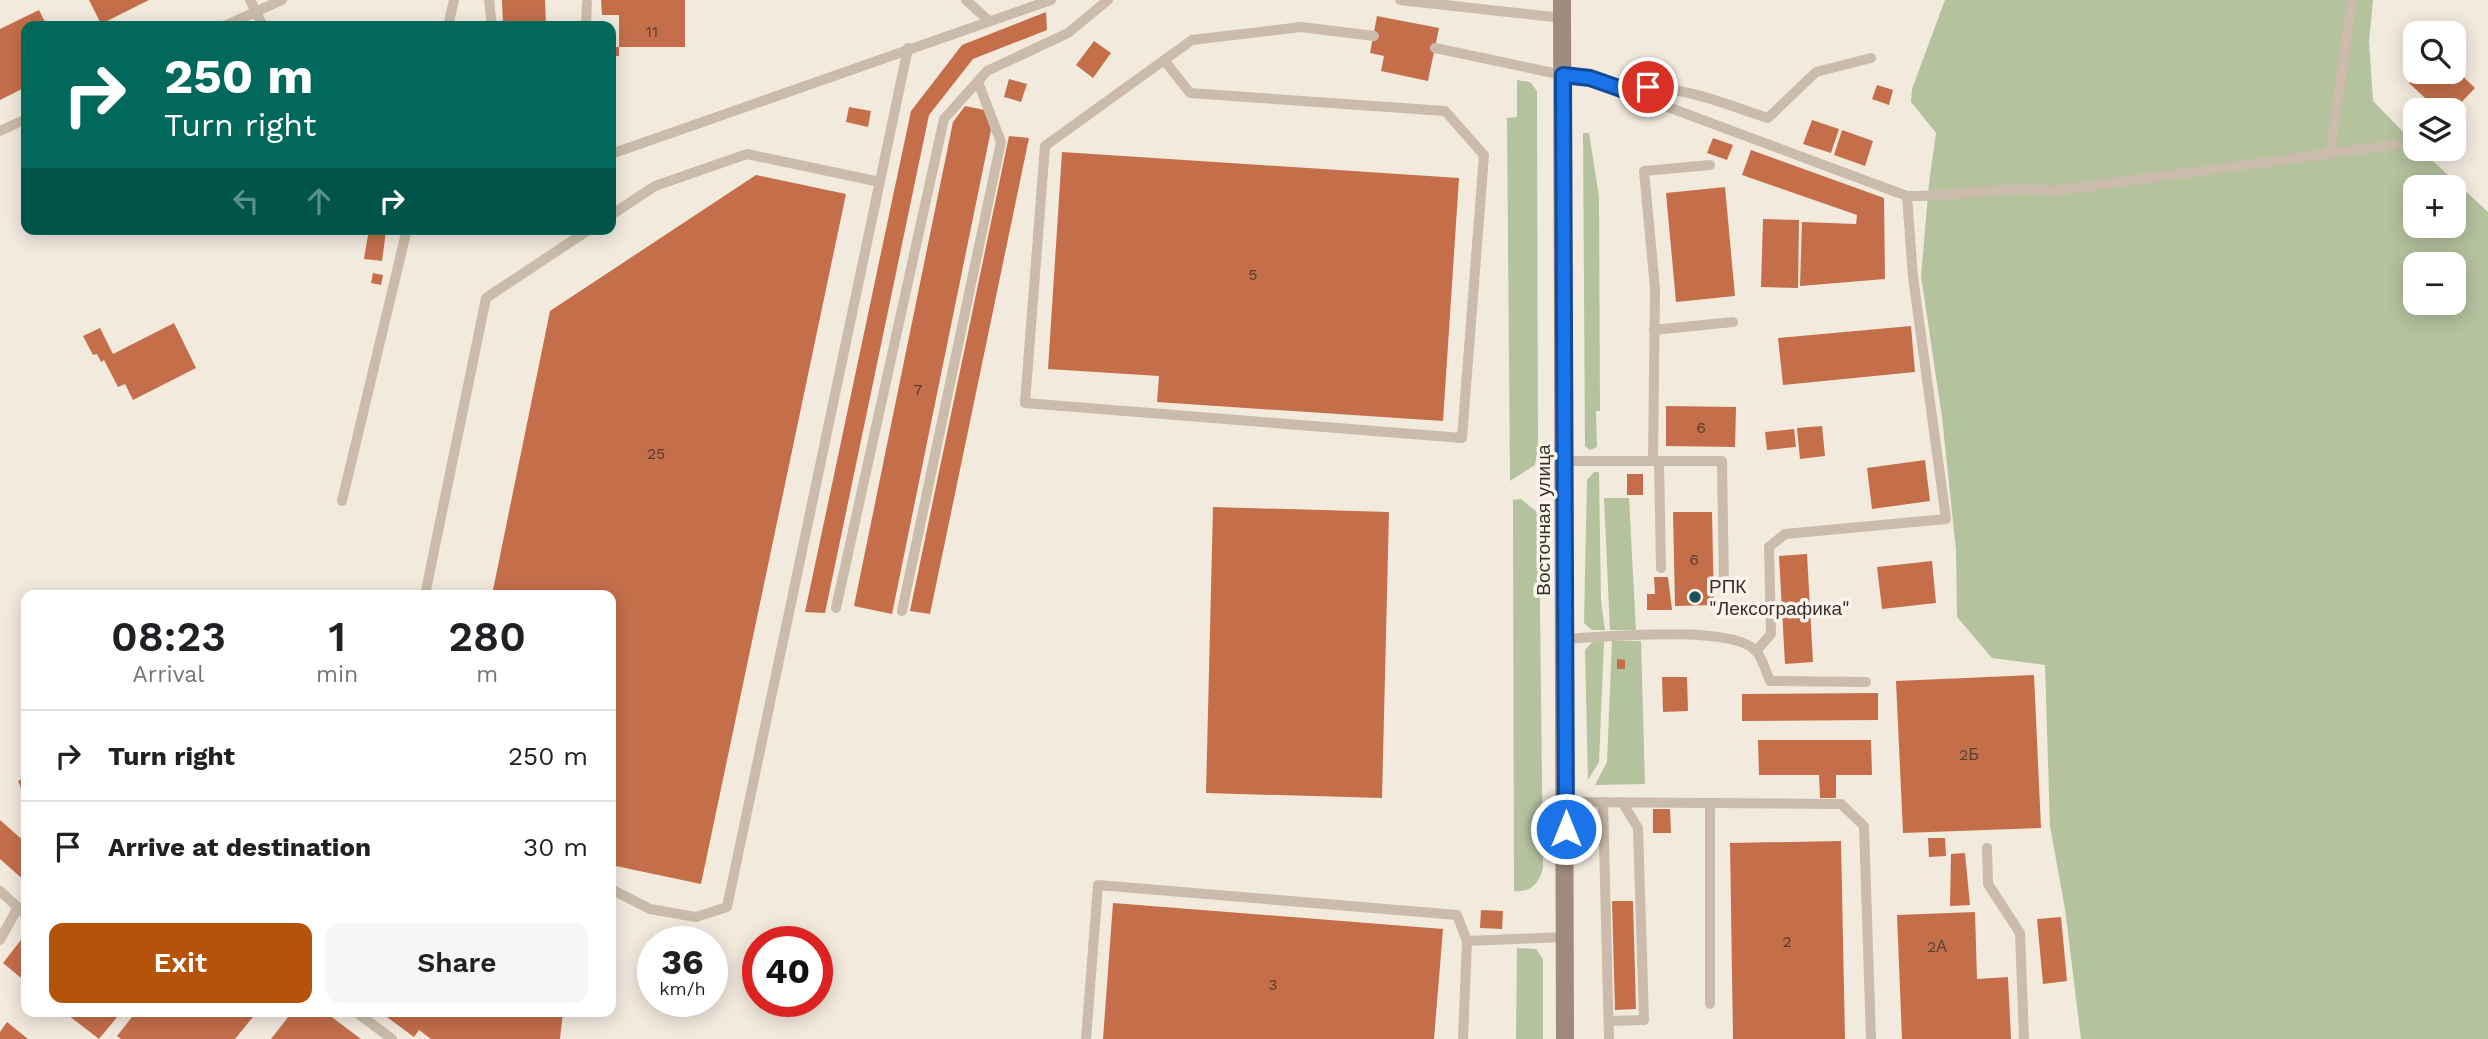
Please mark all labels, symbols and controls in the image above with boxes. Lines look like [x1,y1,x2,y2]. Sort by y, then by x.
map controls [2403,21,2466,315]
button: search [2403,21,2466,84]
house number: 11 [646,22,658,41]
text: 250 m [164,47,313,105]
icon: right [49,49,140,140]
pin [1618,57,1678,117]
icon: arrive [1629,68,1667,106]
button: layers [2403,98,2466,161]
text: Turn right [164,106,316,144]
button: + [2403,175,2466,238]
icon: left [227,182,265,220]
icon: ahead [300,182,338,220]
icon: right [373,182,411,220]
button: − [2403,252,2466,315]
house number: 5 [1248,265,1258,284]
house number: 7 [914,380,923,399]
house number: 6 [1696,418,1706,437]
house number: 25 [647,444,665,463]
street label: Восточная улица [1532,444,1555,596]
house number: 6 [1689,550,1699,569]
place label: РПК "Лексографика" [1709,575,1850,620]
marker: РПК "Лексографика" [1687,589,1703,605]
text: 08:23 [111,612,226,661]
text: 1 [328,612,346,661]
text: 280 [448,612,526,661]
text: Arrival [133,661,204,688]
text: min [316,661,358,688]
text: m [476,661,498,688]
icon: right [49,737,87,775]
text: Turn right [108,741,235,771]
text: 250 m [508,741,588,771]
house number: 2Б [1959,745,1979,764]
position arrow [1529,792,1603,866]
icon: arrive [49,828,87,866]
text: Arrive at destination [108,832,371,862]
text: 30 m [523,832,588,862]
button: Exit [49,923,312,1003]
button: Share [326,923,588,1003]
speed limit sign: 40 [742,926,833,1017]
house number: 2 [1782,932,1792,951]
house number: 2А [1927,937,1947,956]
text: 36 [661,941,704,983]
house number: 3 [1268,975,1278,994]
text: km/h [659,978,706,999]

